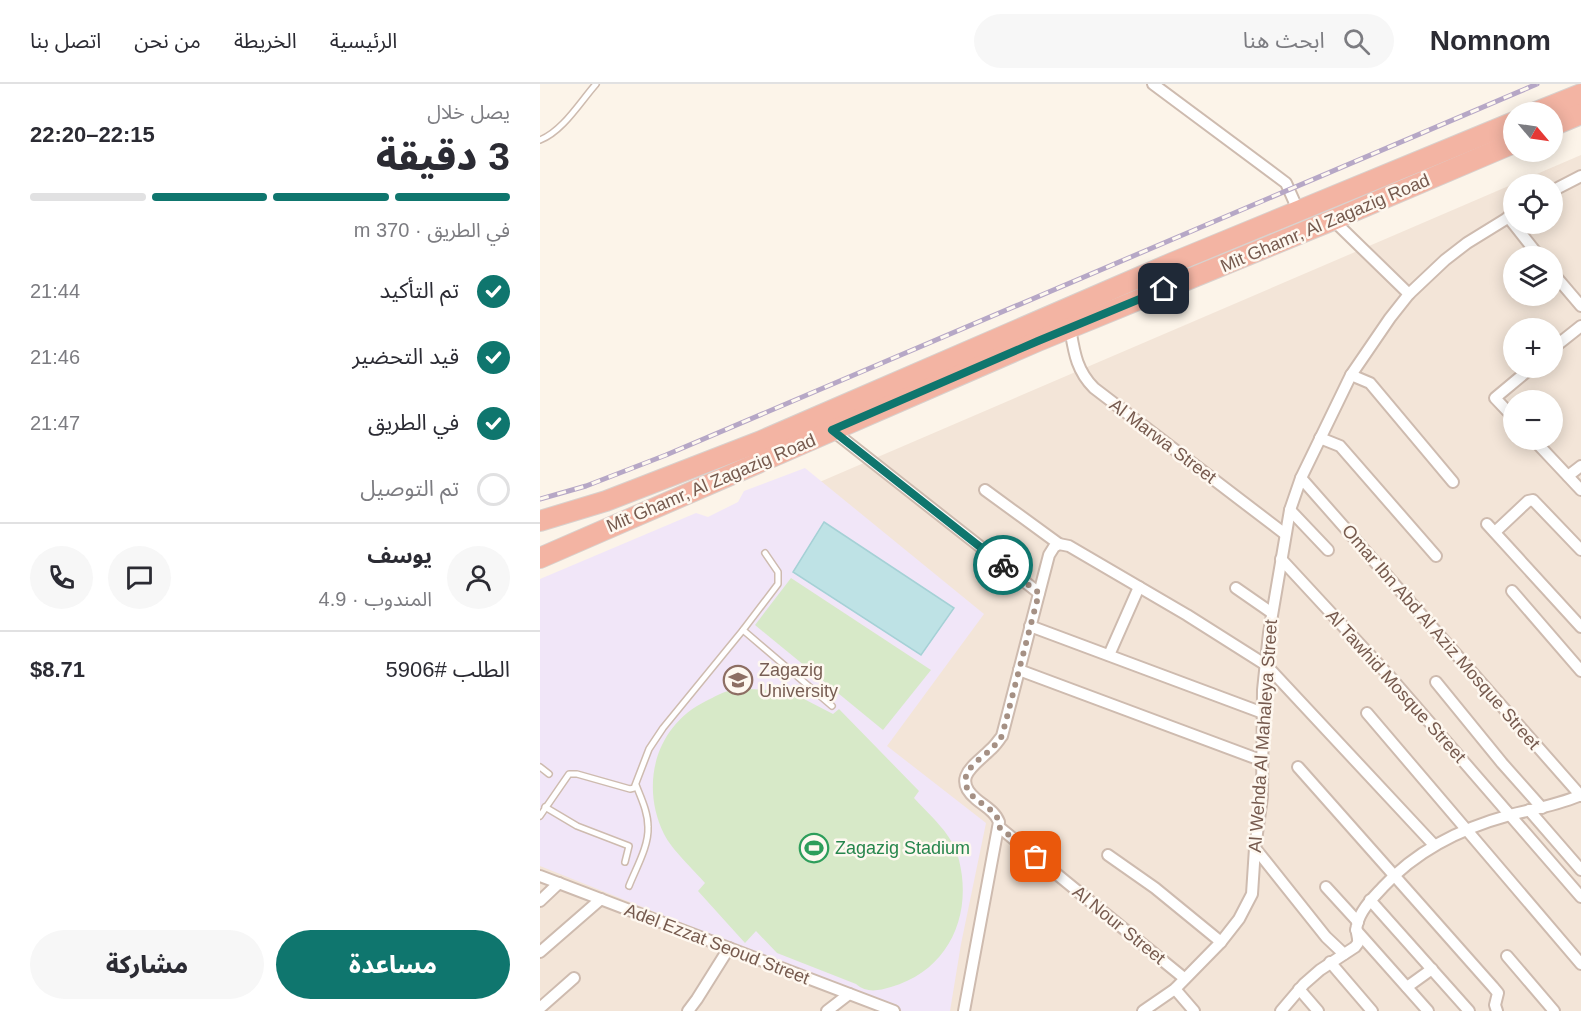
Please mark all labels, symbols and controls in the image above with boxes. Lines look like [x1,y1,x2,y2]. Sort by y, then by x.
search box [974,14,1394,68]
icon: search [1340,25,1373,58]
text: Nomnom [1430,25,1551,56]
text: ابحث هنا [1243,28,1325,53]
text: اتصل بنا [30,29,101,52]
text: من نحن [134,29,201,52]
text: الخريطة [234,29,297,52]
text: الرئيسية [330,29,397,52]
text: يصل خلال [427,101,510,123]
north arrow [1503,102,1563,162]
map controls [1503,102,1563,450]
text: 22:15–22:20 [30,122,155,147]
text: 3 دقيقة [376,135,510,178]
street label: Mit Ghamr, Al Zagazig Road [1217,170,1433,276]
button: locate [1503,174,1563,234]
text: في الطريق · 370 m [354,219,510,241]
button: layers [1503,246,1563,306]
pin [1138,263,1189,314]
icon: home [1147,272,1180,305]
icon: check [477,275,510,308]
text: تم التأكيد [379,278,459,303]
text: 21:44 [30,280,80,302]
button: + [1503,318,1563,378]
icon: check [477,341,510,374]
text: قيد التحضير [352,344,459,369]
text: 21:46 [30,346,80,368]
button: − [1503,390,1563,450]
street label: Al Marwa Street [1106,394,1220,488]
icon: check [477,407,510,440]
text: في الطريق [368,410,459,435]
text: 21:47 [30,412,80,434]
street label: Mit Ghamr, Al Zagazig Road [603,430,819,536]
text: تم التوصيل [360,476,459,501]
street label: Omar Ibn Abd Al Aziz Mosque Street [1338,521,1544,753]
courier [973,535,1033,595]
text: يوسف [367,543,432,568]
button: phone [30,546,93,609]
button: chat [108,546,171,609]
button: person [447,546,510,609]
icon: bike [987,549,1020,582]
text: المندوب · 4.9 [319,588,432,610]
street label: Al Tawhid Mosque Street [1322,605,1470,767]
street label: Al Wehda Al Mahaleya Street [1245,619,1281,853]
text: $8.71 [30,657,85,682]
text: الطلب #5906 [385,657,510,682]
place label: Zagazig University [759,660,838,701]
school or university icon: Zagazig University [722,664,754,696]
pin [1010,831,1061,882]
sports icon: Zagazig Stadium [798,832,830,864]
place label: Zagazig Stadium [835,838,970,858]
icon: bag [1019,840,1052,873]
street label: Al Nour Street [1069,882,1169,968]
street label: Adel Ezzat Seoud Street [622,900,812,988]
button: مشاركة [30,930,264,999]
button: مساعدة [276,930,510,999]

